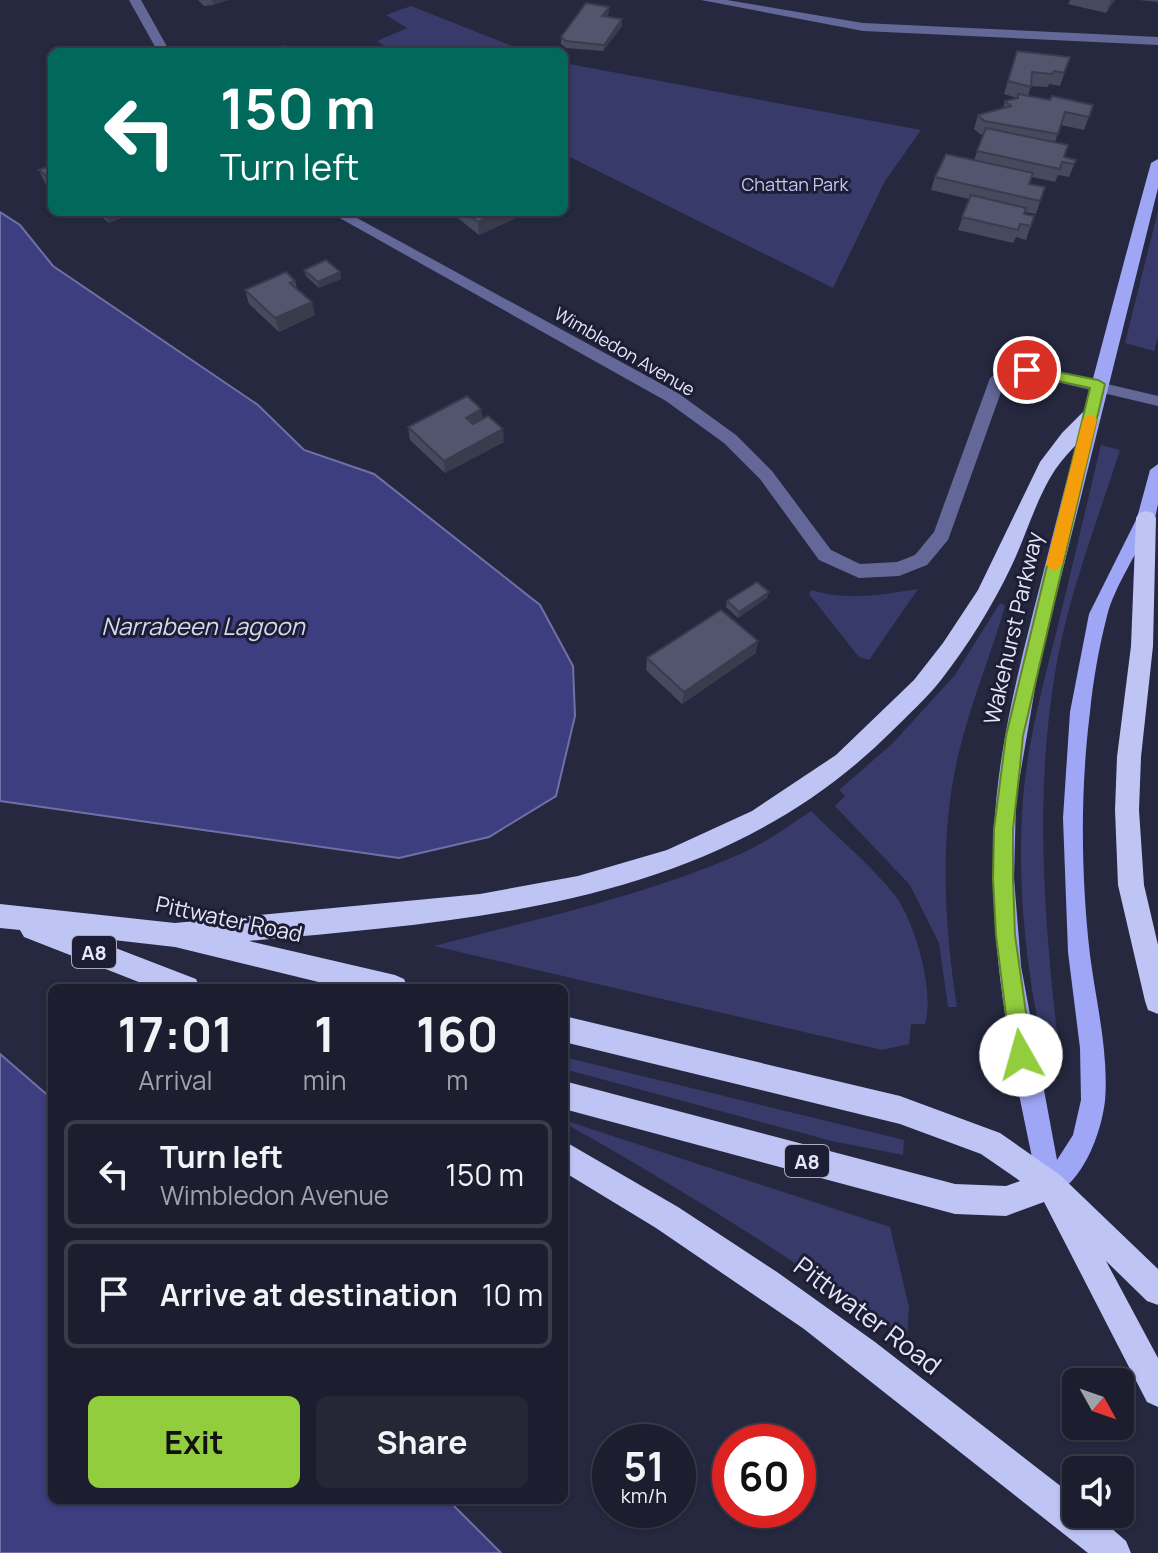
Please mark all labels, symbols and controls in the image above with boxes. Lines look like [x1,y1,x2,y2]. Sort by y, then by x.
text: 150 m [220,69,376,146]
icon: left [88,80,192,184]
text: Turn left [220,142,359,191]
park label: Chattan Park [741,172,850,196]
street label: Wimbledon Avenue [550,301,700,401]
pin [993,336,1061,404]
icon: arrive [1005,348,1049,392]
street label: Wakehurst Parkway [976,528,1050,727]
water label: Narrabeen Lagoon [101,609,305,642]
street label: Pittwater Road [153,889,305,949]
road number: A8 [72,936,116,968]
text: 17:01 [118,1001,233,1066]
text: 1 [314,1001,335,1066]
text: 160 [416,1001,498,1066]
position arrow [979,1013,1063,1097]
text: Arrival [138,1062,213,1098]
text: min [303,1062,346,1098]
text: m [446,1062,468,1098]
text: Turn left [160,1136,283,1177]
road number: A8 [785,1145,829,1177]
icon: left [92,1152,136,1196]
text: 150 m [445,1154,524,1195]
text: Wimbledon Avenue [160,1177,389,1213]
street label: Pittwater Road [787,1248,949,1382]
icon: arrive [92,1272,136,1316]
text: Arrive at destination [160,1274,458,1315]
text: 10 m [482,1274,543,1315]
north arrow [1062,1368,1134,1440]
map controls [1062,1368,1134,1528]
button: Exit [88,1396,300,1488]
button: Share [316,1396,528,1488]
speed limit sign: 60 [712,1424,816,1528]
text: 51 [624,1438,664,1493]
button: sound [1062,1456,1134,1528]
text: km/h [621,1482,667,1509]

